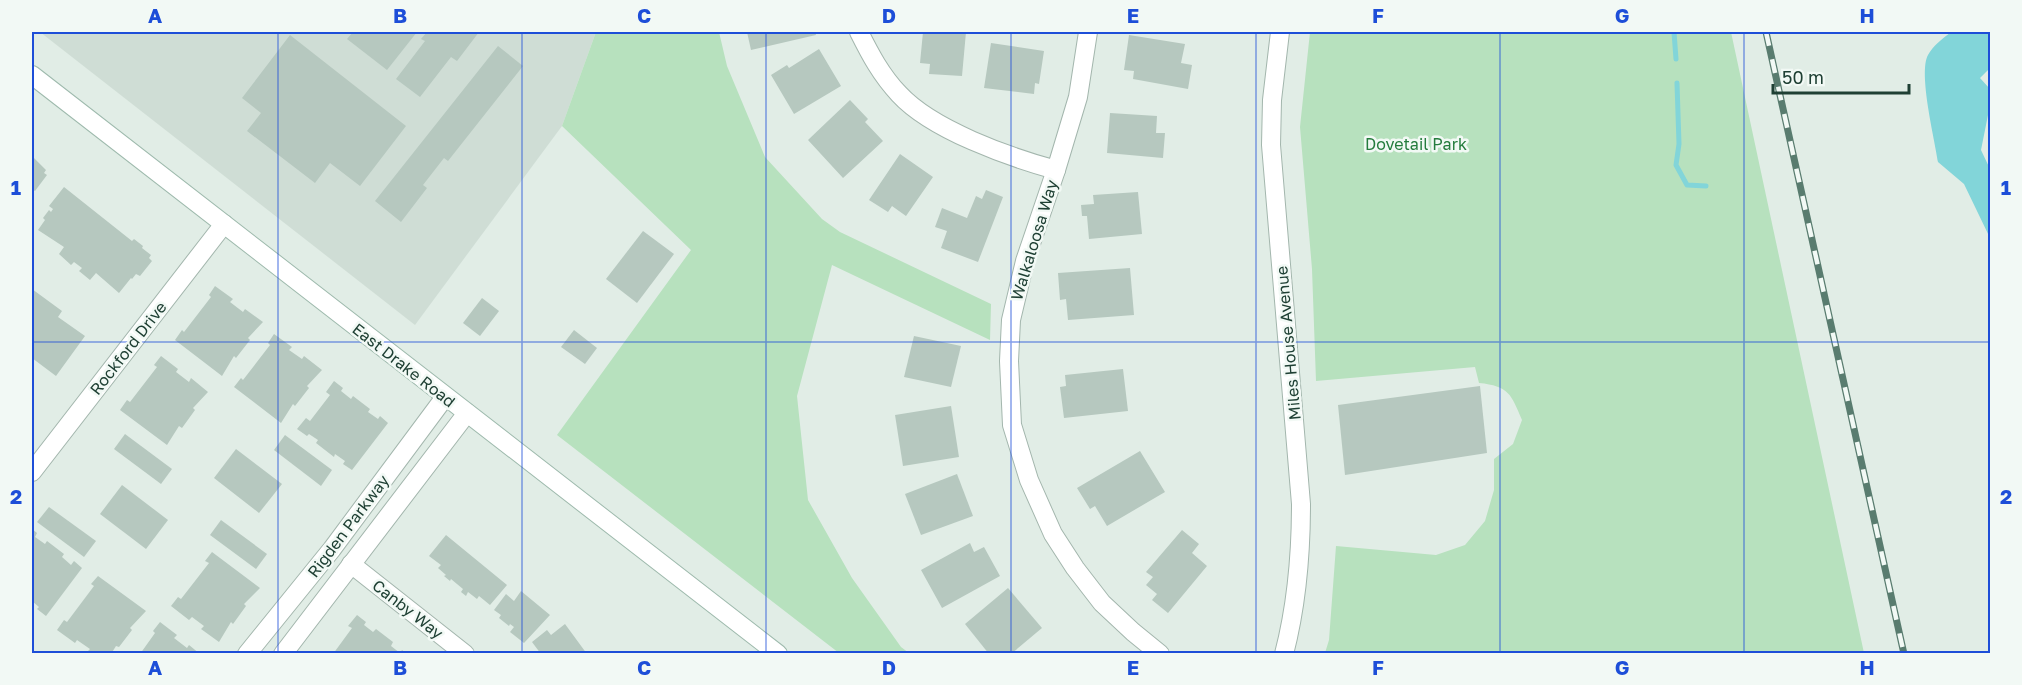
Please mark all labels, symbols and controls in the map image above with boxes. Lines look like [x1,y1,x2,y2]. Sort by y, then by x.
text: A [148,3,162,27]
text: B [393,3,407,27]
text: C [637,3,651,27]
text: D [882,3,896,27]
text: E [1127,3,1139,27]
text: F [1372,3,1384,27]
text: G [1615,3,1629,27]
text: H [1859,3,1875,27]
scale bar [1773,57,1910,95]
text: 50 m [1782,66,1824,88]
park label: Dovetail Park [1365,134,1467,154]
text: 1 [11,175,21,199]
text: 1 [2001,175,2011,199]
street label: Walkaloosa Way [1006,177,1062,303]
street label: Miles House Avenue [1271,265,1305,421]
street label: Rockford Drive [85,297,171,399]
street label: East Drake Road [349,319,459,411]
street label: Rigden Parkway [303,471,393,581]
text: 2 [10,484,22,508]
text: 2 [2000,484,2012,508]
street label: Canby Way [368,575,448,643]
text: A [148,655,162,679]
text: B [393,655,407,679]
text: C [637,655,651,679]
text: D [882,655,896,679]
text: E [1127,655,1139,679]
text: F [1372,655,1384,679]
text: G [1615,655,1629,679]
text: H [1859,655,1875,679]

